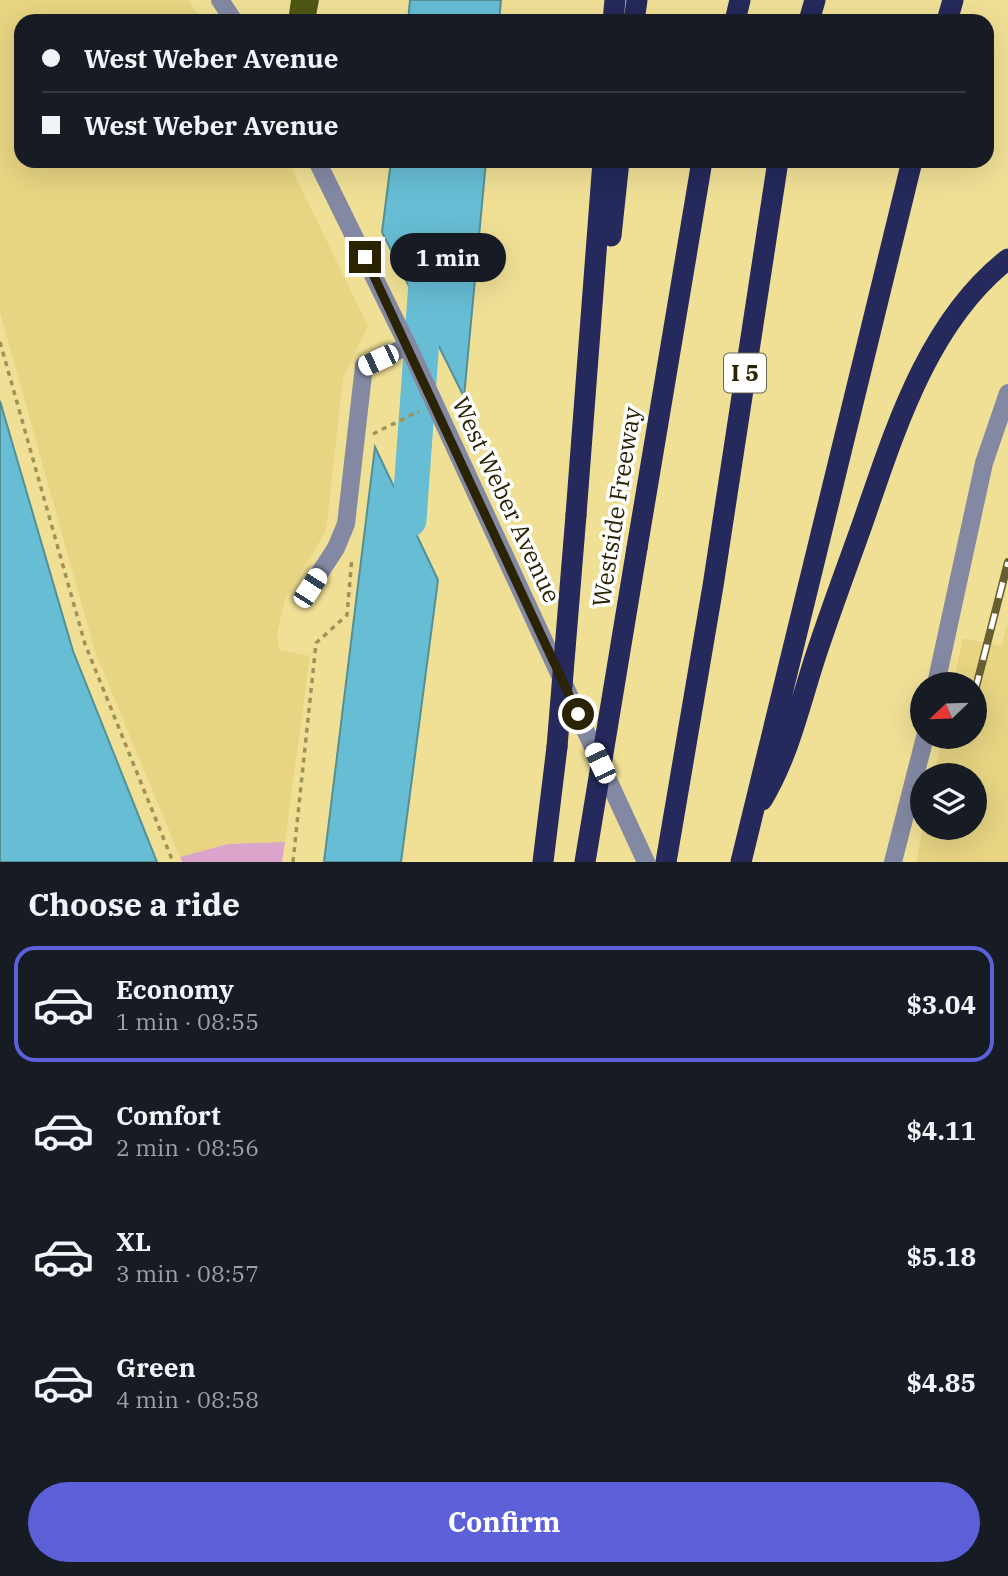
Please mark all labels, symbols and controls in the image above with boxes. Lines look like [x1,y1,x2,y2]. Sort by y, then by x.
text: West Weber Avenue [84,41,338,75]
text: West Weber Avenue [84,108,338,142]
callout: 1 min [390,232,505,282]
route end [349,241,381,273]
text: 1 min [416,242,480,272]
car [355,342,402,378]
road number: I 5 [724,354,766,392]
street label: West Weber Avenue [445,391,569,608]
street label: Westside Freeway [584,404,648,609]
car [290,565,331,611]
north arrow [910,672,987,749]
map controls [910,672,987,840]
route start [562,698,594,730]
car [582,740,619,786]
button: layers [910,763,987,840]
text: Choose a ride [28,883,240,925]
text: Economy [116,972,234,1006]
icon: car [32,973,95,1036]
text: $3.04 [906,987,976,1021]
text: 1 min · 08:55 [116,1006,259,1036]
text: Comfort [116,1098,221,1132]
icon: car [32,1099,95,1162]
text: $4.11 [906,1113,976,1147]
text: 2 min · 08:56 [116,1132,259,1162]
text: XL [116,1224,151,1258]
icon: car [32,1225,95,1288]
text: $5.18 [906,1239,976,1273]
text: 3 min · 08:57 [116,1258,259,1288]
text: Green [116,1350,196,1384]
icon: car [32,1351,95,1414]
text: $4.85 [906,1365,976,1399]
text: 4 min · 08:58 [116,1384,259,1414]
button: Confirm [28,1482,980,1562]

